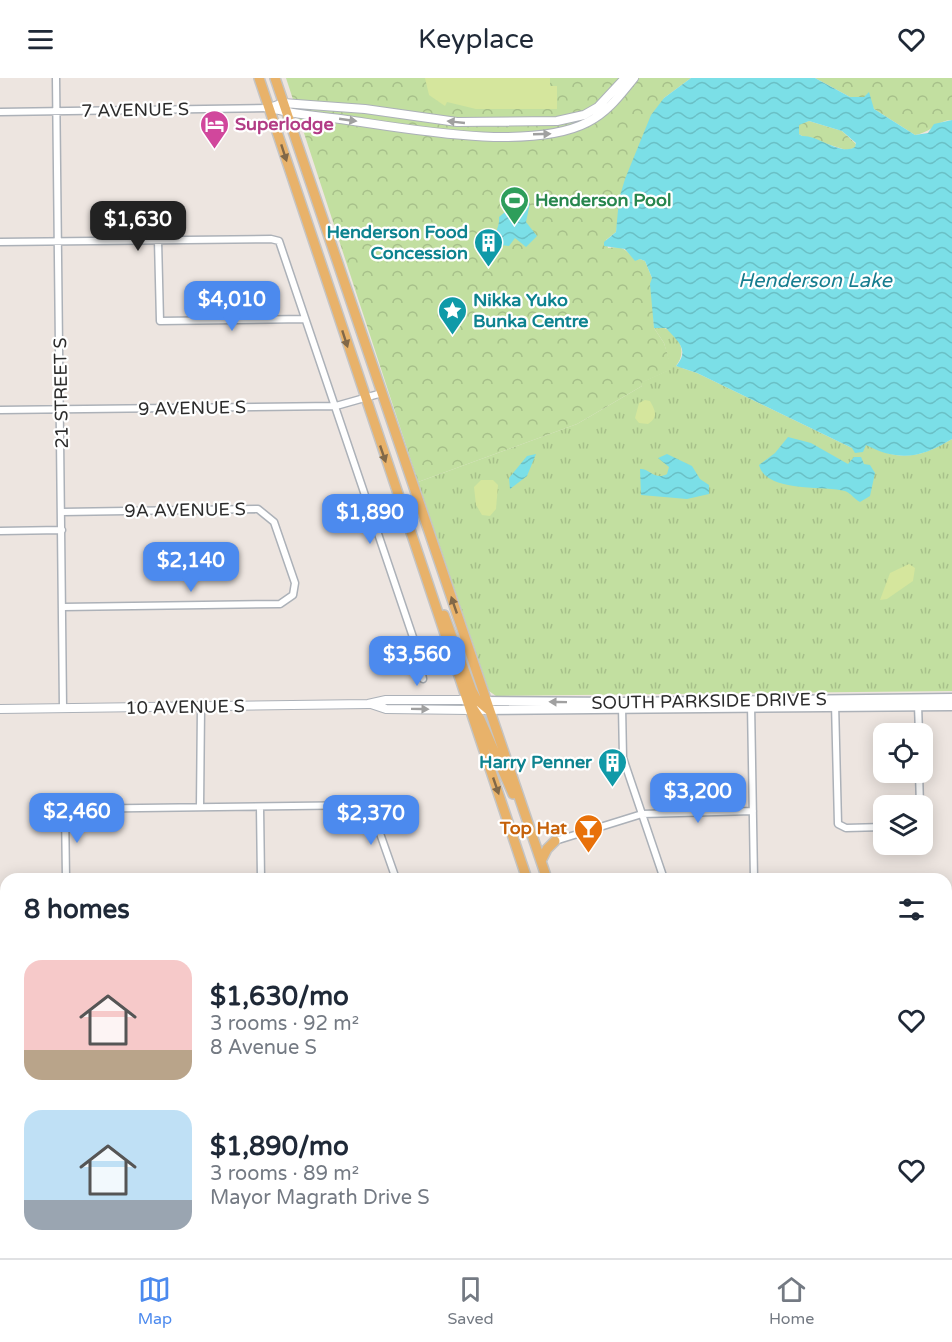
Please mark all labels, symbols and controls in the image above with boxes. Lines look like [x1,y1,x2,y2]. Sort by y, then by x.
icon: menu [24,23,57,56]
text: Keyplace [418,23,534,56]
icon: heart [895,23,928,56]
street label: 7 AVENUE S [81,98,189,122]
hotel icon: Superlodge [198,108,230,150]
place label: Superlodge [235,113,334,135]
one-way arrow [339,116,358,125]
one-way arrow [447,117,466,127]
one-way arrow [533,130,552,139]
one-way arrow [280,145,290,163]
sports icon: Henderson Pool [498,184,530,226]
place label: Henderson Pool [535,189,671,211]
pin: $1,630 [89,201,187,252]
text: $1,630 [104,208,172,232]
place label: Henderson Food Concession [326,221,468,264]
building icon: Henderson Food Concession [473,226,505,268]
water label: Henderson Lake [738,269,894,293]
pin: $4,010 [183,281,281,332]
text: $4,010 [198,288,266,312]
place label: Nikka Yuko Bunka Centre [473,289,589,332]
place icon: Nikka Yuko Bunka Centre [436,294,468,336]
one-way arrow [341,330,350,348]
street label: 21 STREET S [49,337,73,449]
street label: 9 AVENUE S [138,396,246,420]
one-way arrow [379,445,389,463]
pin: $1,890 [321,494,419,545]
street label: 9A AVENUE S [124,498,246,522]
text: $1,890 [336,501,404,525]
pin: $2,140 [142,542,240,593]
text: $2,140 [157,549,225,573]
one-way arrow [449,596,459,614]
pin: $3,560 [368,636,466,687]
text: $3,560 [383,643,451,667]
street label: SOUTH PARKSIDE DRIVE S [591,688,827,714]
street label: 10 AVENUE S [125,695,245,719]
one-way arrow [548,697,567,707]
one-way arrow [410,705,429,714]
map controls [873,723,933,855]
button: locate [873,723,933,783]
building icon: Harry Penner [597,746,629,788]
place label: Harry Penner [479,751,593,773]
pin: $3,200 [649,773,747,824]
one-way arrow [491,777,501,795]
text: $3,200 [664,780,732,804]
pin: $2,460 [28,793,126,844]
pin: $2,370 [322,795,420,846]
button: layers [873,795,933,855]
text: $2,460 [43,800,111,824]
text: $2,370 [337,802,405,826]
bar icon: Top Hat [572,812,604,854]
place label: Top Hat [499,817,567,839]
icon: filters [895,893,928,926]
text: 8 homes [24,894,130,925]
text: $1,630/mo [210,981,349,1012]
icon: home [72,984,144,1056]
icon: heart [895,1004,928,1037]
text: 3 rooms · 92 m² [210,1012,359,1036]
text: 8 Avenue S [210,1036,317,1060]
text: $1,890/mo [210,1131,349,1162]
icon: home [72,1134,144,1206]
icon: heart [895,1154,928,1187]
text: 3 rooms · 89 m² [210,1162,359,1186]
text: Mayor Magrath Drive S [210,1186,430,1210]
tab: Map [138,1273,172,1329]
tab: Saved [447,1273,494,1329]
tab: Home [769,1273,814,1329]

